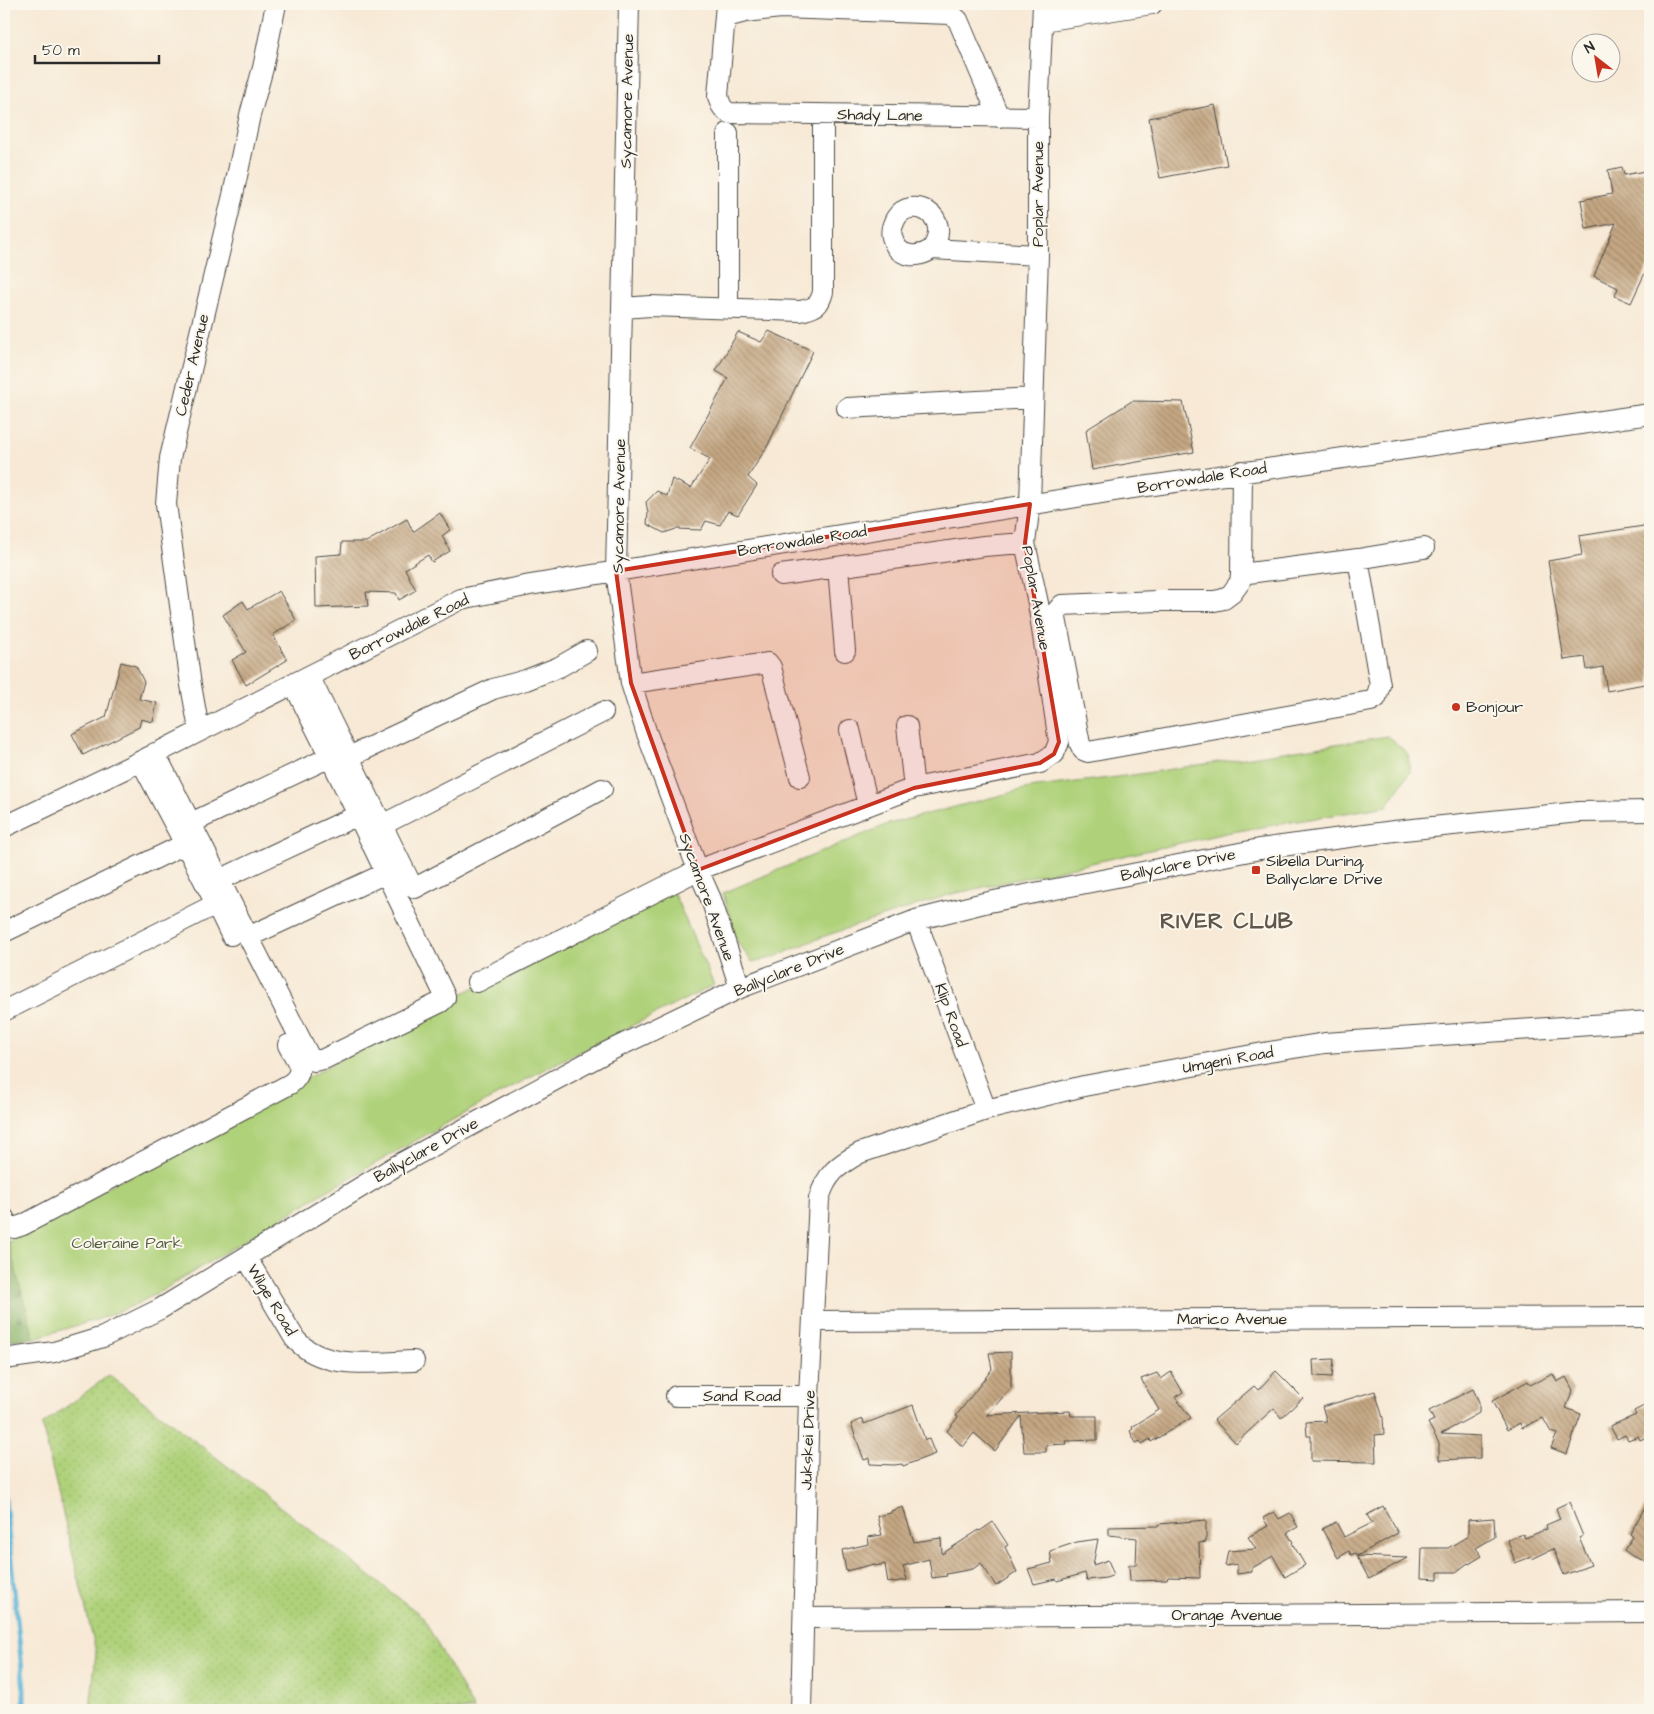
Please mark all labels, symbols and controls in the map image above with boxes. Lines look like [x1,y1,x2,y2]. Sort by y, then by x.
scale bar [35,32,159,64]
north arrow [1572,32,1622,82]
street label: Sycamore Avenue [615,33,640,169]
text: N [1581,37,1599,59]
text: 50 m [42,40,80,61]
street label: Shady Lane [837,103,923,128]
street label: Poplar Avenue [1027,141,1049,247]
street label: Ceder Avenue [170,311,214,418]
street label: Sycamore Avenue [607,438,632,574]
street label: Borrowdale Road [1136,457,1268,499]
street label: Borrowdale Road [736,520,868,562]
street label: Poplar Avenue [1016,544,1056,652]
street label: Borrowdale Road [345,588,473,666]
place label: Bonjour [1466,696,1523,718]
marker: Bonjour [1450,701,1462,713]
street label: Sycamore Avenue [673,830,740,965]
street label: Ballyclare Drive [1119,843,1238,888]
place label: Sibella During, Ballyclare Drive [1266,850,1383,891]
marker: Sibella During, Ballyclare Drive [1250,864,1262,876]
district label: RIVER CLUB [1160,907,1294,936]
street label: Ballyclare Drive [731,938,848,1003]
street label: Klip Road [929,980,973,1050]
street label: Umgeni Road [1181,1041,1275,1080]
street label: Ballyclare Drive [370,1112,483,1189]
park label: Coleraine Park [72,1232,183,1254]
street label: Wilge Road [241,1260,302,1340]
street label: Marico Avenue [1177,1308,1287,1330]
street label: Sand Road [703,1385,781,1407]
street label: Jukskei Drive [795,1389,821,1491]
street label: Orange Avenue [1172,1604,1283,1627]

